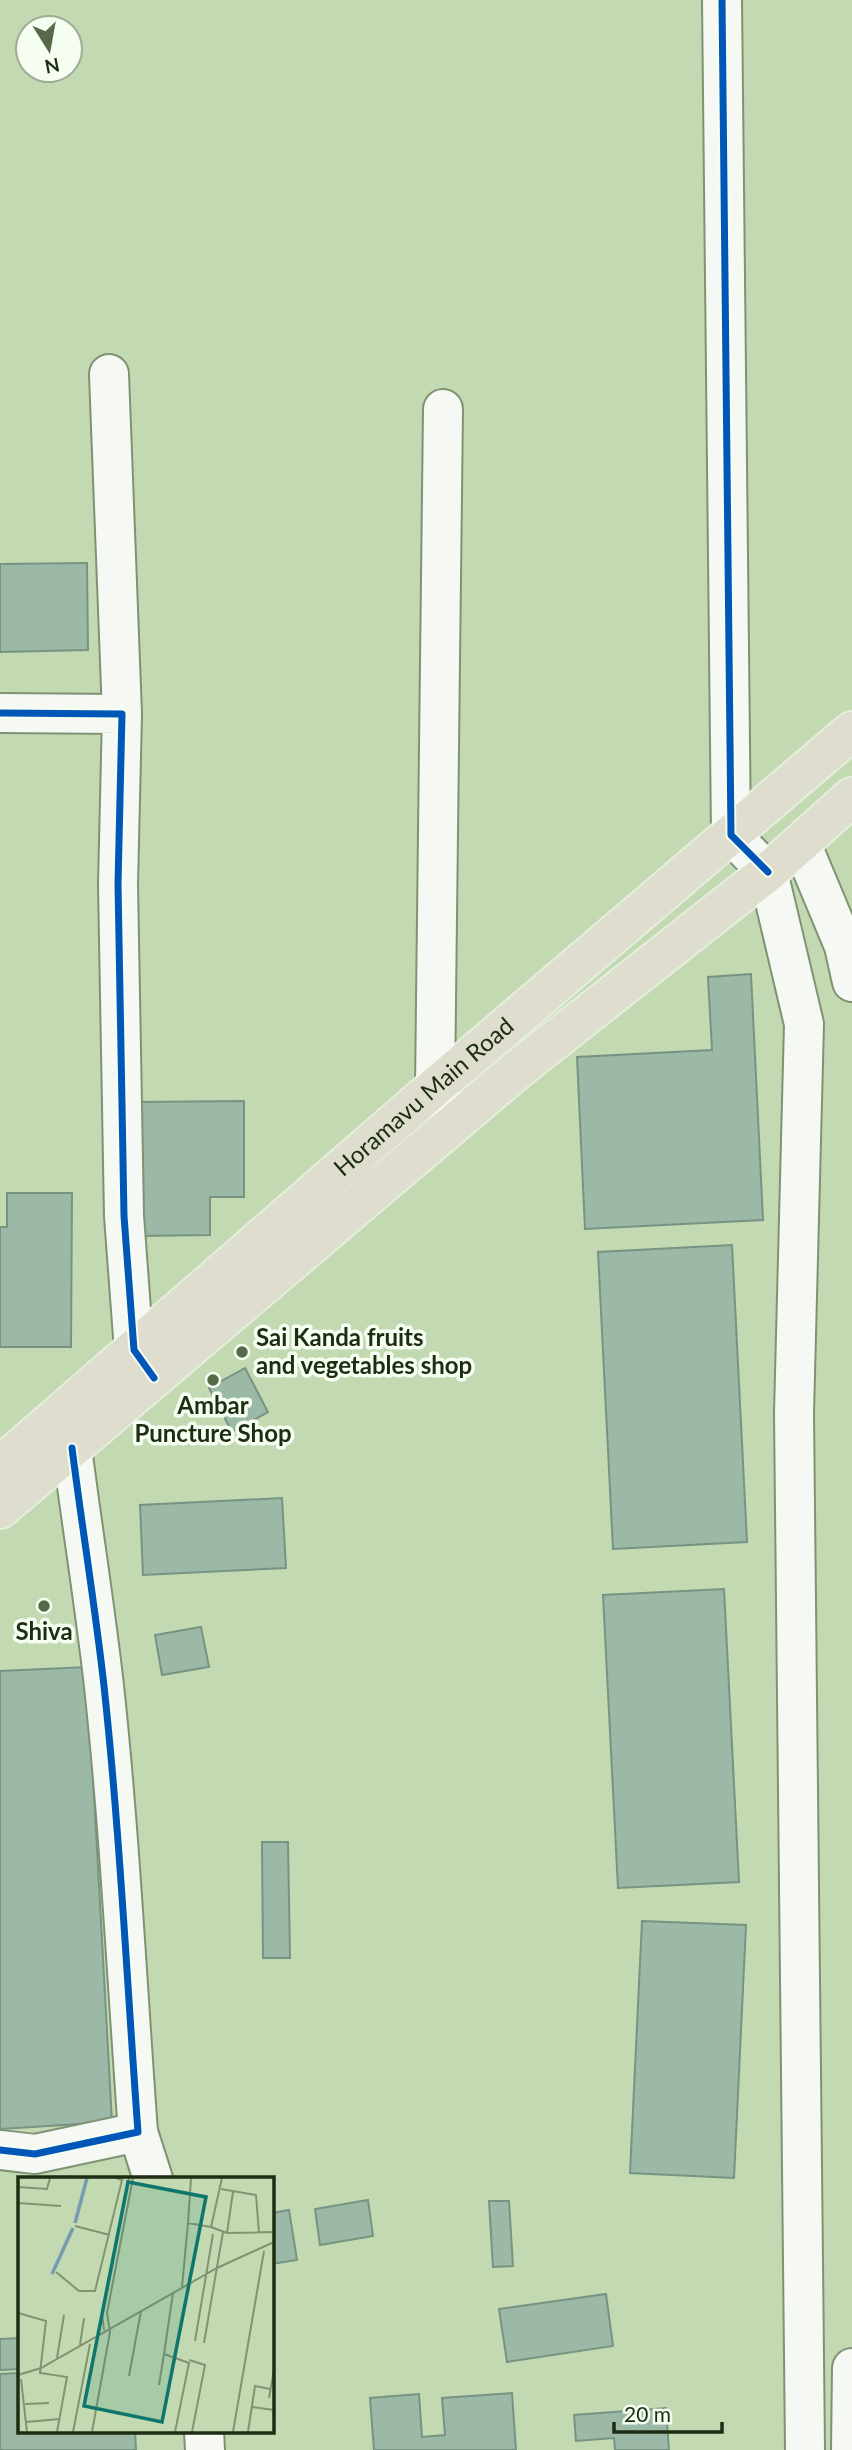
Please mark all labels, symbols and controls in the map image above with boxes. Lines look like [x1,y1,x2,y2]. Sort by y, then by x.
north arrow [14,14,84,84]
text: N [43,53,62,79]
street label: Horamavu Main Road [327,1011,519,1181]
place label: Sai Kanda fruits and vegetables shop [256,1322,472,1379]
marker: Sai Kanda fruits and vegetables shop [234,1344,250,1360]
marker: Ambar Puncture Shop [205,1372,221,1388]
place label: Ambar Puncture Shop [134,1390,292,1447]
marker: Shiva [36,1598,52,1614]
place label: Shiva [15,1616,73,1645]
inset map [18,2177,273,2432]
scale bar [614,2390,722,2434]
text: 20 m [624,2401,671,2426]

